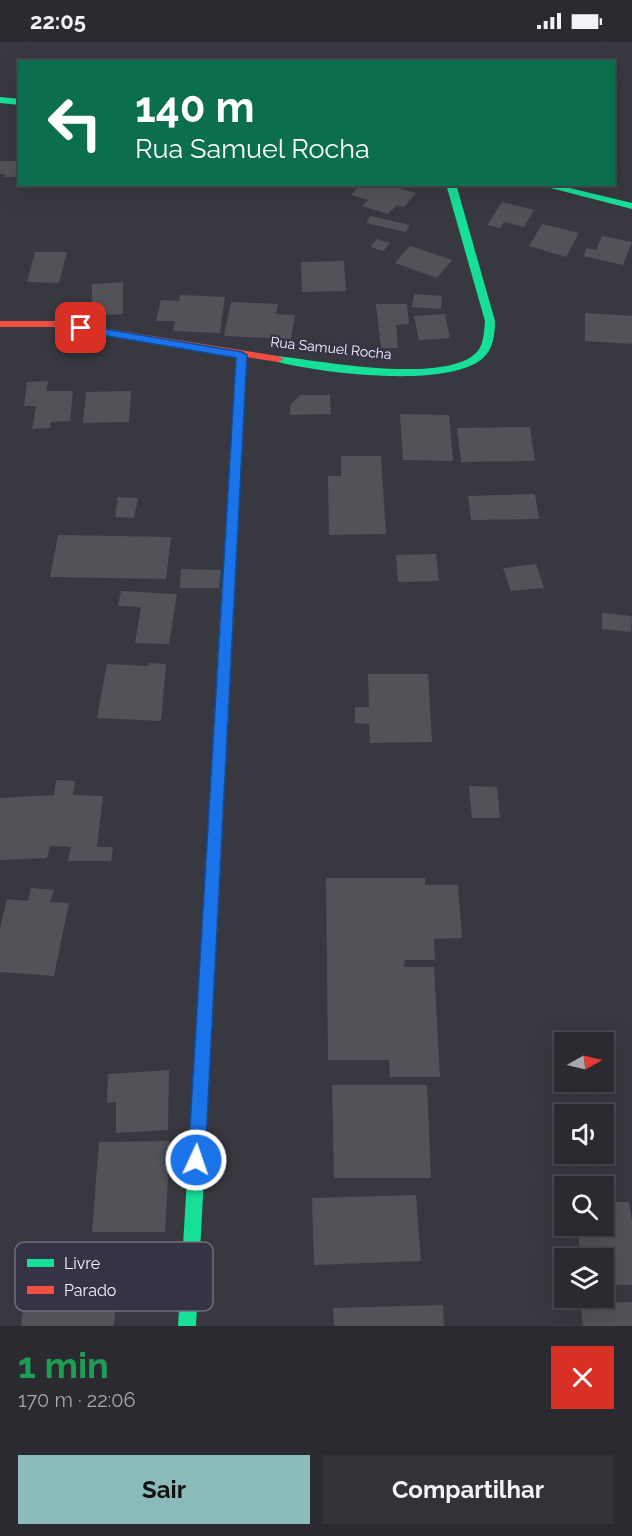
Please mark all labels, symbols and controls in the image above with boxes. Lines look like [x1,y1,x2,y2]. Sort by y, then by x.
text: 22:05 [30,8,86,34]
text: 140 m [135,83,255,132]
icon: left [36,84,114,162]
text: Rua Samuel Rocha [135,133,370,164]
pin [55,302,106,353]
icon: arrive [64,311,97,344]
street label: Rua Samuel Rocha [270,334,392,362]
north arrow [554,1032,614,1092]
map controls [554,1032,614,1308]
button: sound [554,1104,614,1164]
position arrow [164,1128,228,1192]
button: search [554,1176,614,1236]
legend [15,1242,213,1311]
button: layers [554,1248,614,1308]
text: Livre [64,1254,100,1273]
text: Parado [64,1281,116,1300]
text: 1 min [18,1344,109,1386]
button: close [551,1346,614,1409]
text: 170 m · 22:06 [18,1388,136,1412]
button: Sair [18,1455,310,1524]
button: Compartilhar [322,1455,614,1524]

